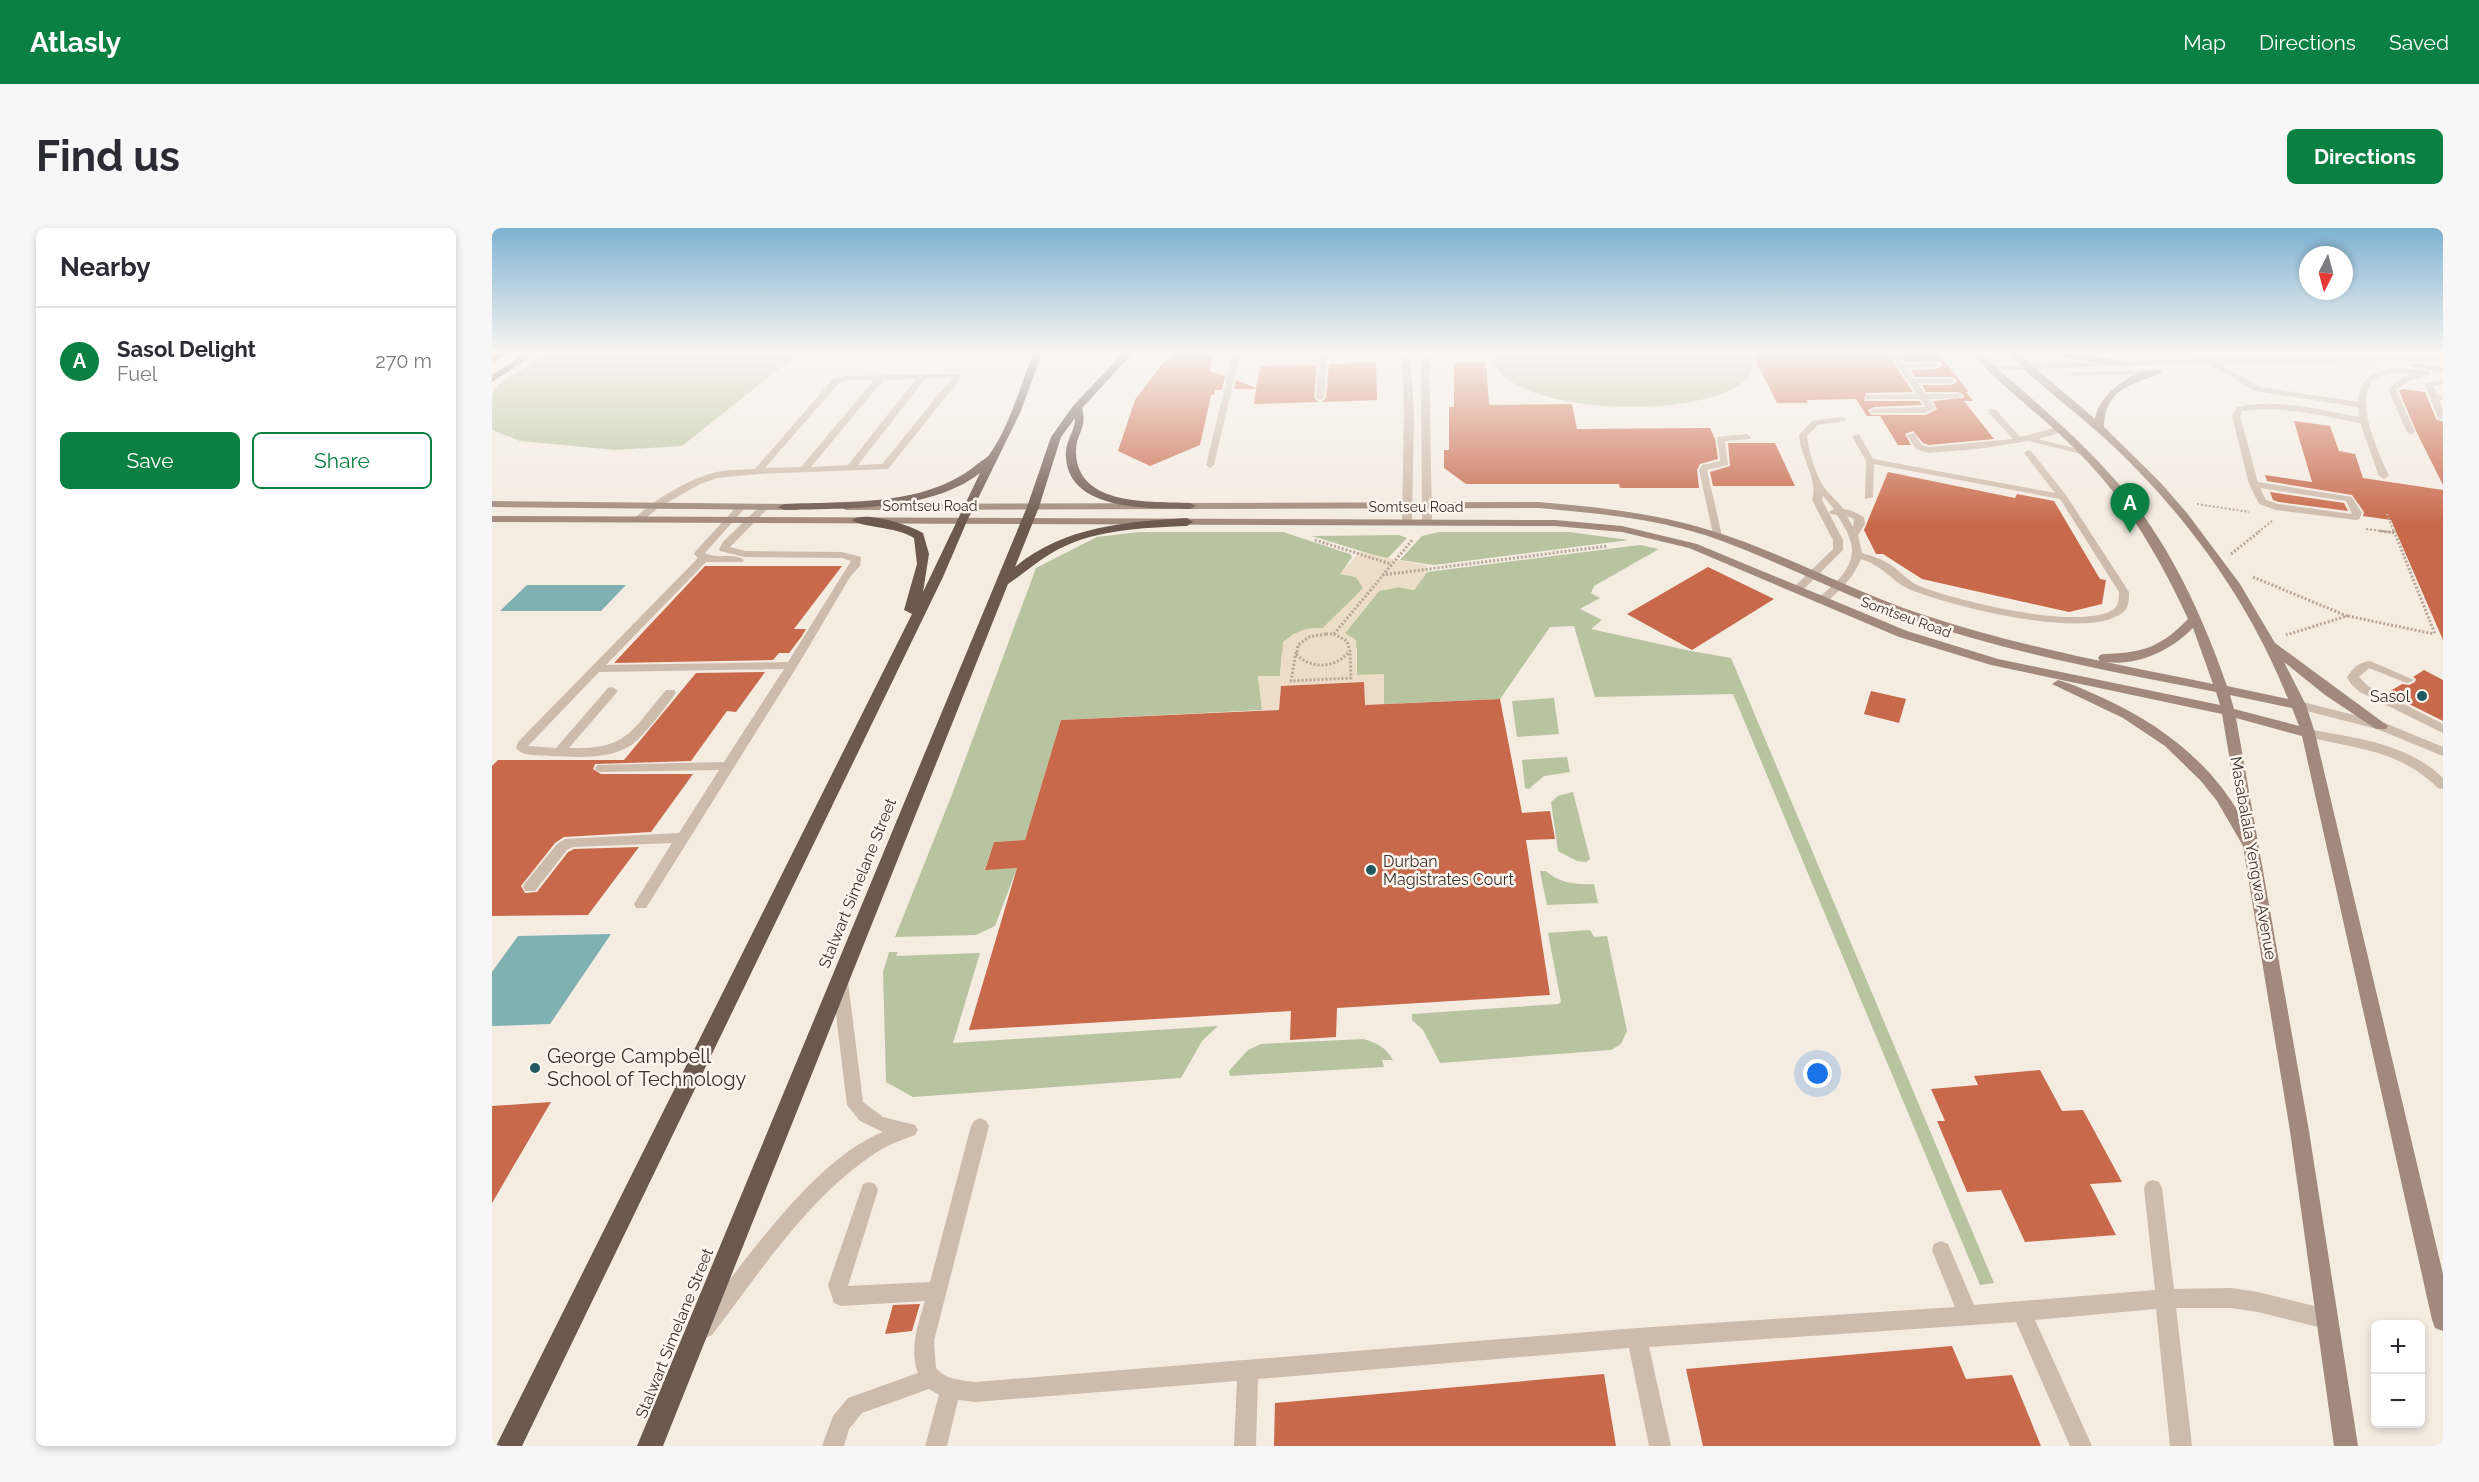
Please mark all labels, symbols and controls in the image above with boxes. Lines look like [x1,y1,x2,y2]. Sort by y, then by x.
text: Atlasly [30,26,121,59]
text: Map [2183,30,2226,55]
text: Directions [2259,30,2356,55]
text: Saved [2389,30,2449,55]
button: Directions [2287,129,2443,184]
text: Find us [36,132,180,181]
north arrow [2299,246,2353,300]
text: Nearby [60,252,150,282]
text: Sasol Delight [117,336,256,362]
text: A [73,349,86,373]
text: 270 m [375,349,432,373]
text: Fuel [117,362,157,386]
button: Save [60,432,240,489]
button: Share [252,432,432,489]
pin: A [2110,484,2150,533]
street label: Somtseu Road [883,498,977,514]
street label: Somtseu Road [1369,499,1463,515]
street label: Somtseu Road [1859,593,1953,641]
place label: Sasol [2370,687,2411,706]
marker: Sasol [2415,689,2429,703]
street label: Masabalala Yengwa Avenue [2226,755,2281,961]
street label: Stalwart Simelane Street [815,795,901,971]
place label: Durban Magistrates Court [1383,852,1514,889]
marker: Durban Magistrates Court [1364,863,1378,877]
place label: George Campbell School of Technology [547,1044,747,1091]
your location [1803,1059,1832,1088]
marker: George Campbell School of Technology [528,1061,542,1075]
street label: Stalwart Simelane Street [632,1245,718,1421]
map controls [2371,1320,2425,1428]
button: + [2371,1320,2425,1374]
button: − [2371,1374,2425,1428]

